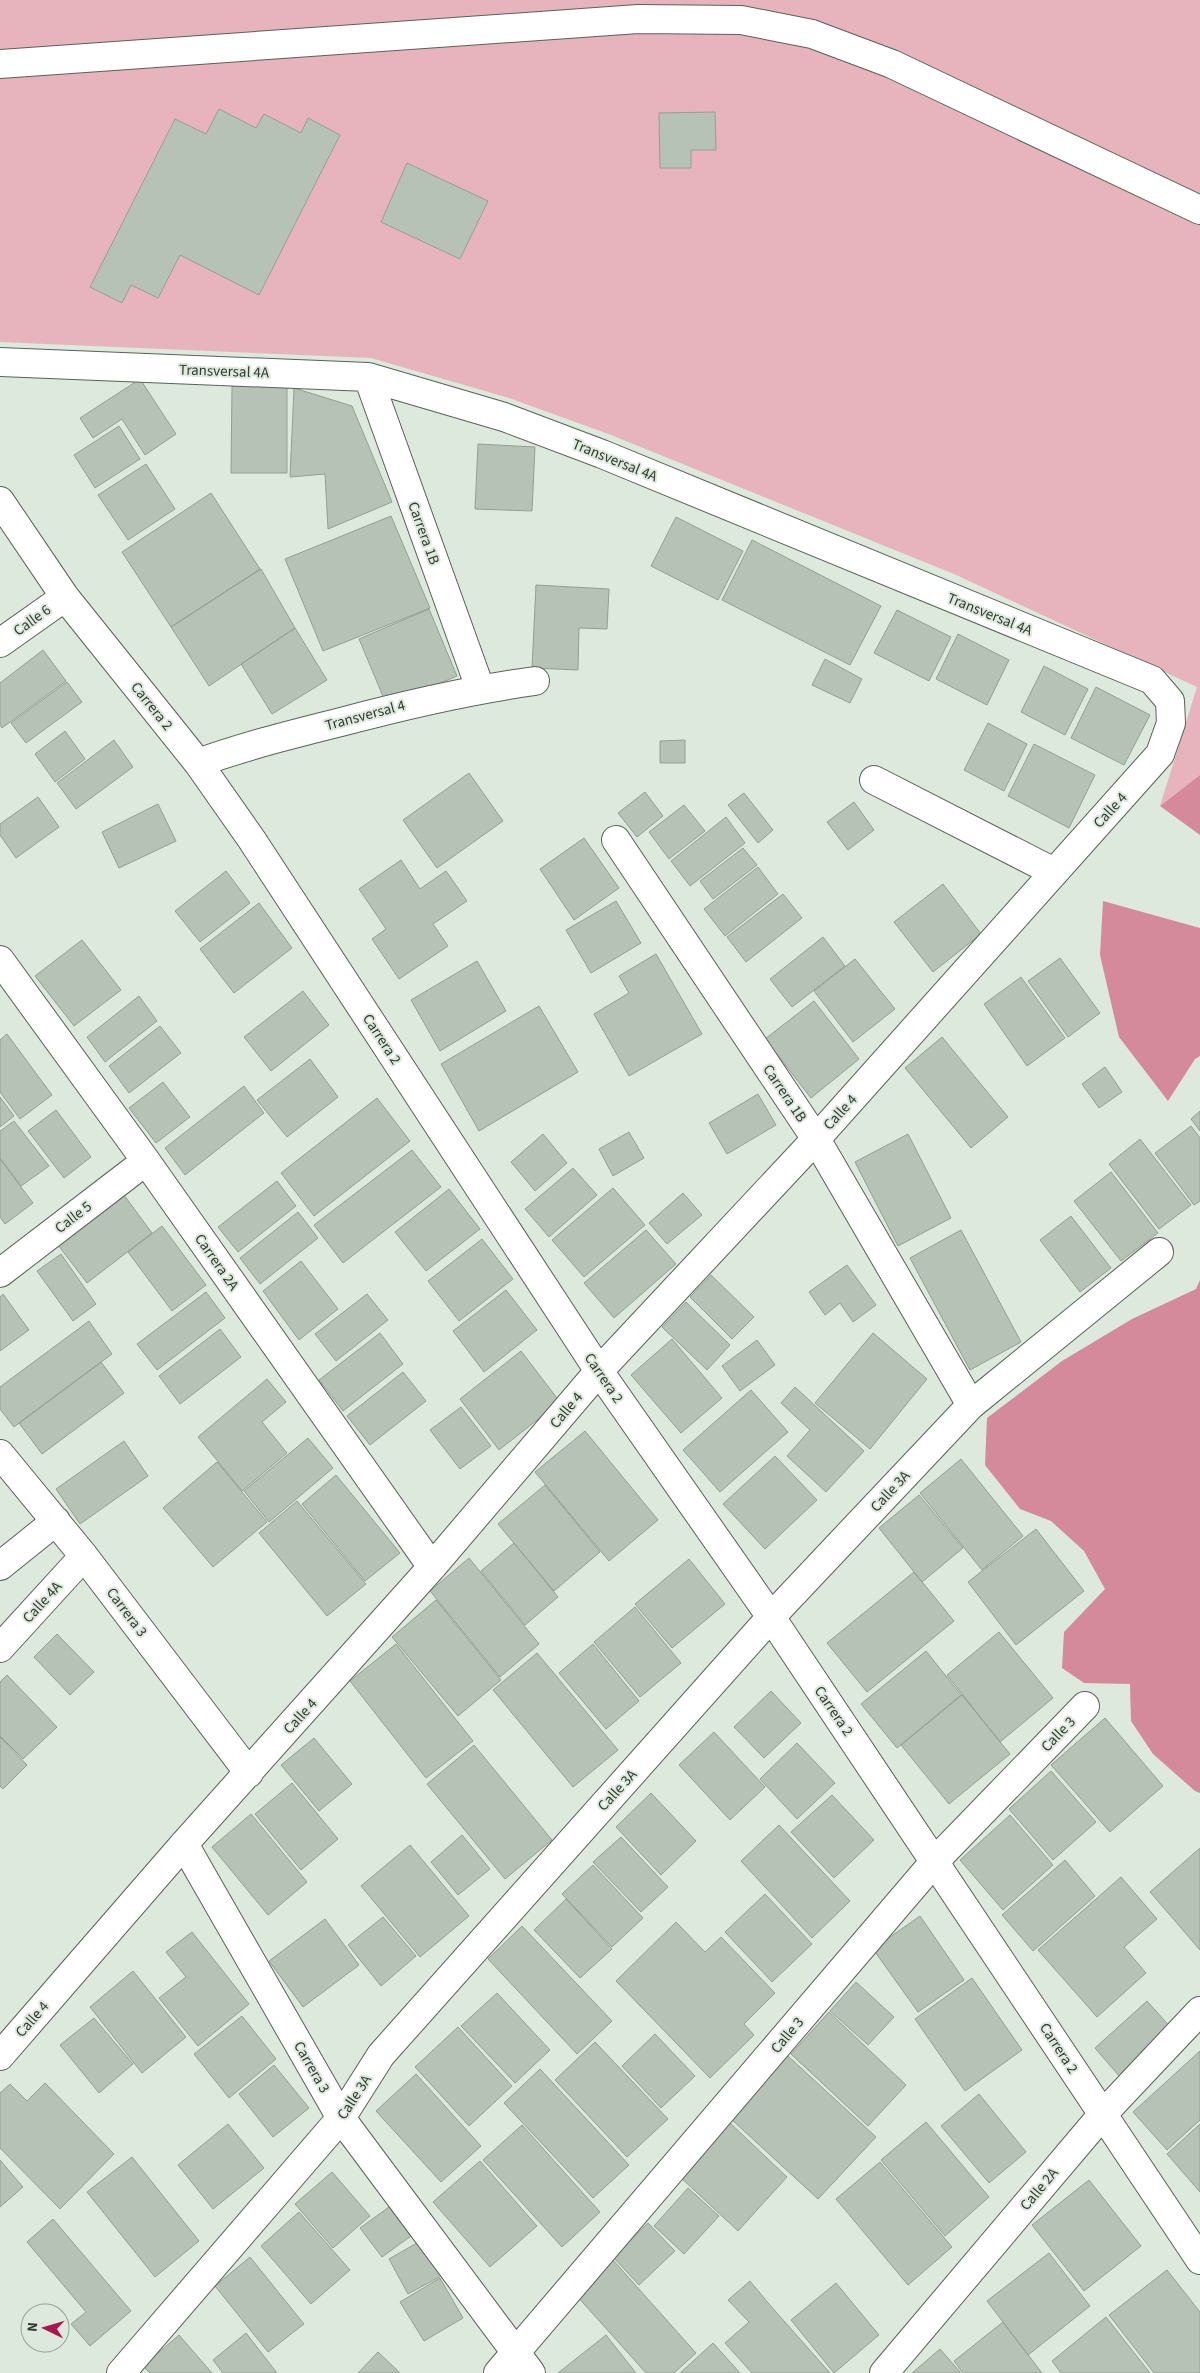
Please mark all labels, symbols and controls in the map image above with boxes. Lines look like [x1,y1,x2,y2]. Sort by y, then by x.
street label: Transversal 4A [179,359,270,384]
street label: Transversal 4A [569,434,661,487]
street label: Carrera 1B [402,499,445,568]
street label: Transversal 4A [944,588,1036,641]
street label: Calle 6 [9,600,55,641]
street label: Carrera 2 [126,678,178,735]
street label: Transversal 4 [323,695,408,736]
street label: Calle 4 [1089,787,1132,833]
street label: Carrera 2 [357,1010,406,1069]
street label: Carrera 1B [758,1060,812,1126]
street label: Calle 4 [819,1089,862,1135]
street label: Calle 5 [50,1196,96,1238]
street label: Carrera 2A [189,1230,244,1296]
street label: Carrera 2 [579,1349,628,1408]
street label: Calle 4 [545,1387,588,1433]
street label: Calle 3A [866,1465,916,1517]
street label: Calle 4A [18,1576,67,1628]
street label: Carrera 3 [101,1583,152,1641]
street label: Carrera 2 [809,1682,858,1741]
street label: Calle 4 [279,1693,322,1739]
street label: Calle 3 [1036,1712,1080,1757]
street label: Calle 3A [593,1764,642,1816]
street label: Calle 4 [11,1996,54,2042]
street label: Calle 3 [766,2013,809,2058]
street label: Carrera 2 [1034,2019,1083,2078]
street label: Carrera 3 [288,2037,335,2097]
street label: Calle 3A [332,2070,377,2124]
street label: Calle 2A [1015,2163,1064,2215]
north arrow [20,2303,70,2353]
text: N [23,2321,43,2332]

